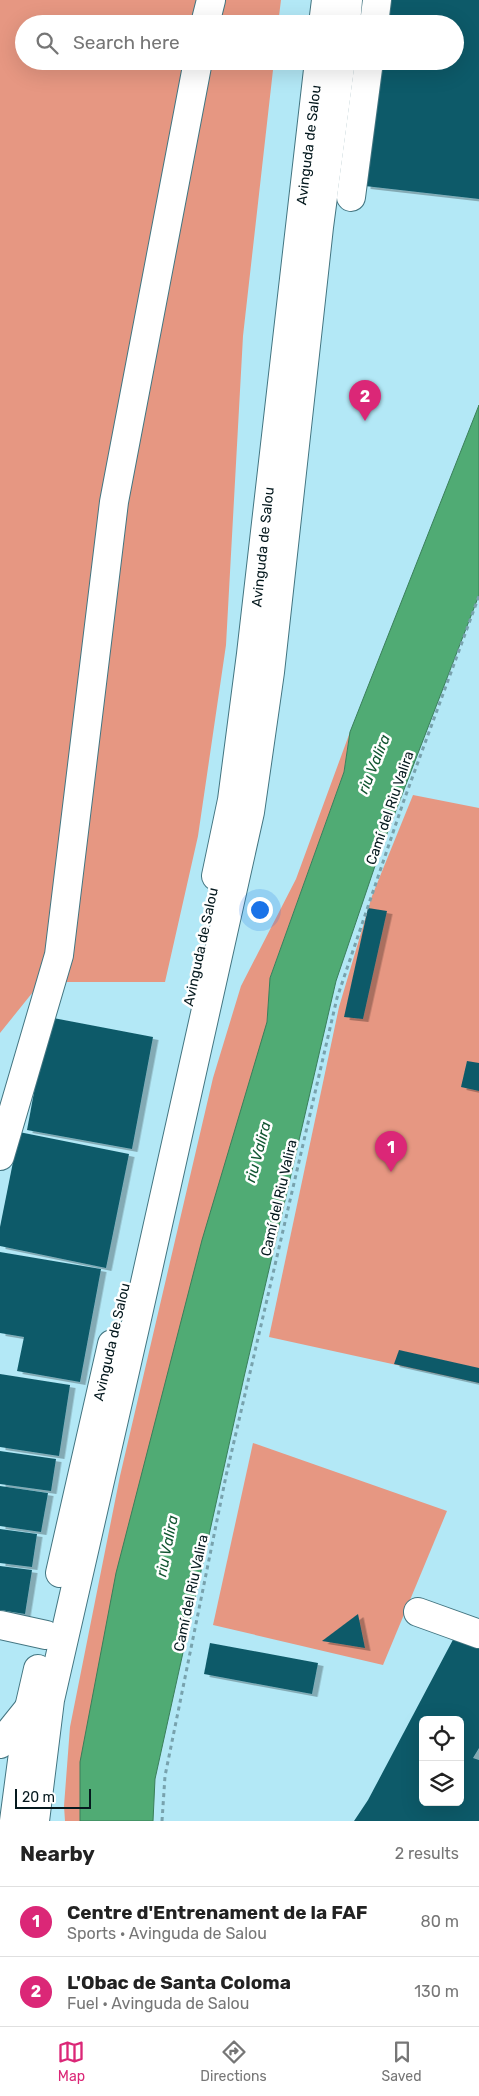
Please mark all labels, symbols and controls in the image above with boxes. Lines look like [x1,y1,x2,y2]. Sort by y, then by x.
search box [15,15,464,70]
icon: search [33,29,61,57]
text: Search here [73,31,180,54]
street label: Avinguda de Salou [293,84,325,206]
pin: 2 [349,380,381,421]
street label: Avinguda de Salou [248,486,278,608]
water label: riu Valira [354,732,394,796]
street label: Camí del Riu Valira [363,749,417,867]
street label: Avinguda de Salou [180,886,222,1008]
your location [247,897,273,923]
water label: riu Valira [241,1119,275,1184]
pin: 1 [375,1131,407,1172]
street label: Camí del Riu Valira [257,1138,301,1258]
street label: Avinguda de Salou [90,1281,134,1403]
water label: riu Valira [152,1514,182,1578]
street label: Camí del Riu Valira [170,1533,212,1653]
map controls [419,1716,464,1806]
button: locate [419,1716,464,1761]
button: layers [419,1761,464,1806]
scale bar [15,1786,91,1809]
text: 20 m [22,1789,55,1806]
text: Nearby [20,1841,95,1866]
text: 2 results [395,1844,459,1863]
text: Centre d'Entrenament de la FAF [67,1901,368,1924]
text: 1 [32,1912,40,1931]
text: 80 m [421,1912,459,1931]
text: Sports · Avinguda de Salou [67,1924,267,1943]
text: L'Obac de Santa Coloma [67,1971,291,1994]
text: 2 [31,1982,41,2001]
text: 130 m [414,1982,459,2001]
text: Fuel · Avinguda de Salou [67,1994,249,2013]
tab: Map [57,2038,85,2085]
tab: Directions [200,2038,267,2085]
tab: Saved [382,2038,422,2085]

